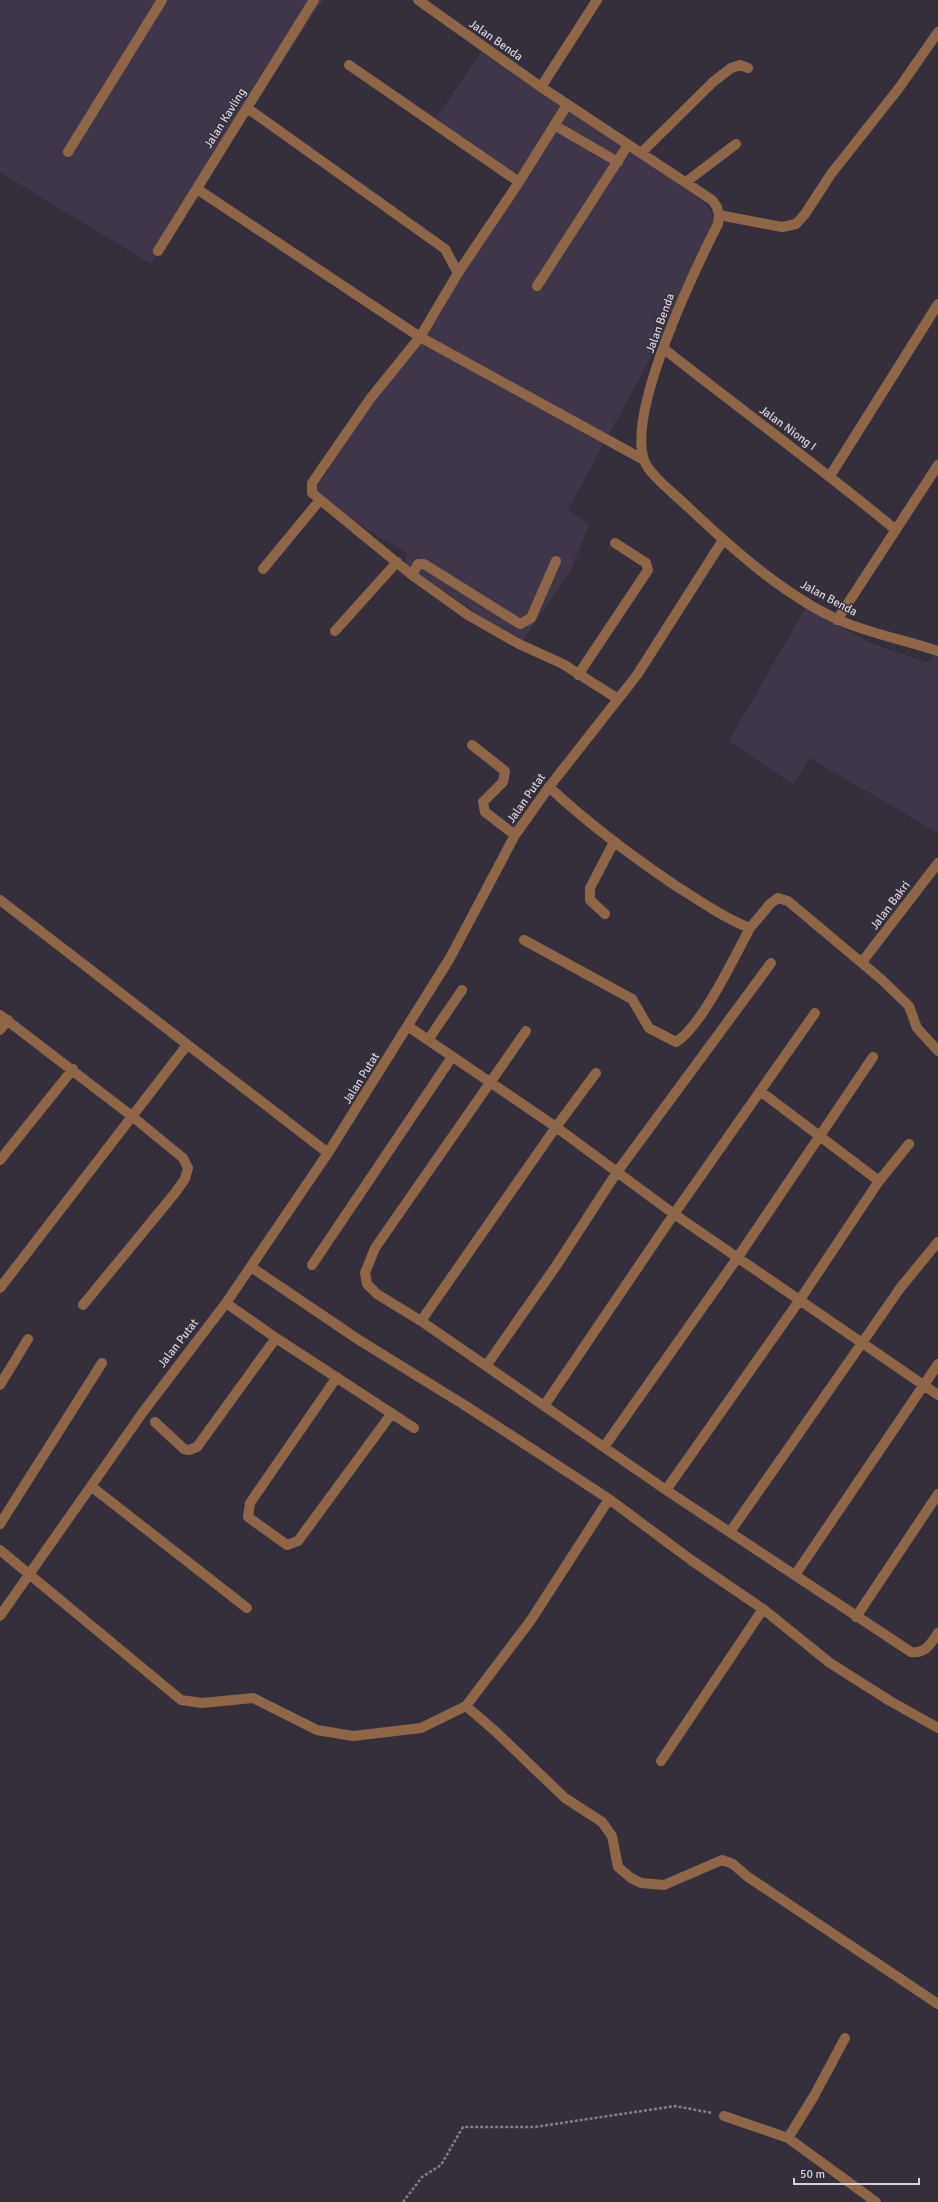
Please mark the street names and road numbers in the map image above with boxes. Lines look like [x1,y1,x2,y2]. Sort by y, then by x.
street label: Jalan Benda [466,16,525,64]
street label: Jalan Kavling [201,85,250,151]
street label: Jalan Benda [643,291,678,355]
street label: Jalan Niong I [756,403,819,454]
street label: Jalan Benda [798,577,860,620]
street label: Jalan Putat [504,770,549,826]
street label: Jalan Bakri [867,878,914,933]
street label: Jalan Putat [340,1050,383,1107]
street label: Jalan Putat [155,1316,202,1371]

